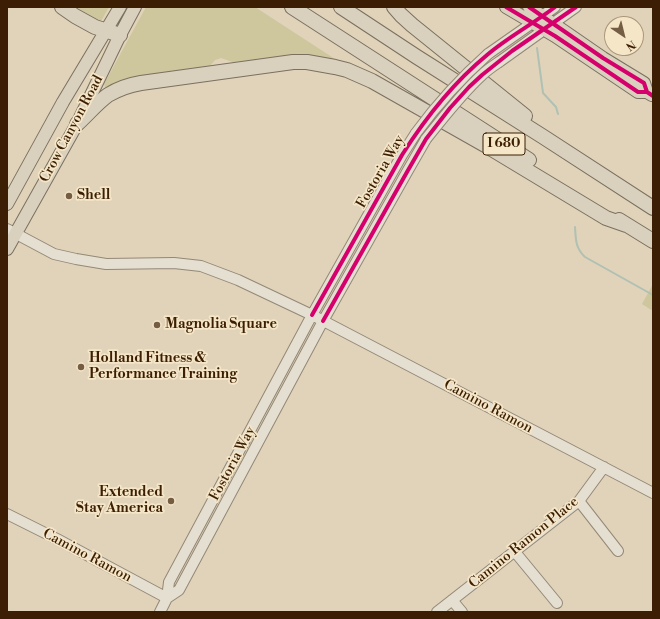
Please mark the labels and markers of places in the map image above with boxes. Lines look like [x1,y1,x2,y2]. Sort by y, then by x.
place label: Shell [77,188,110,204]
marker: Shell [64,191,74,201]
place label: Magnolia Square [165,317,277,333]
marker: Magnolia Square [152,320,162,330]
place label: Holland Fitness & Performance Training [89,351,237,384]
marker: Holland Fitness & Performance Training [76,362,86,372]
place label: Extended Stay America [76,485,163,518]
marker: Extended Stay America [166,496,176,506]

